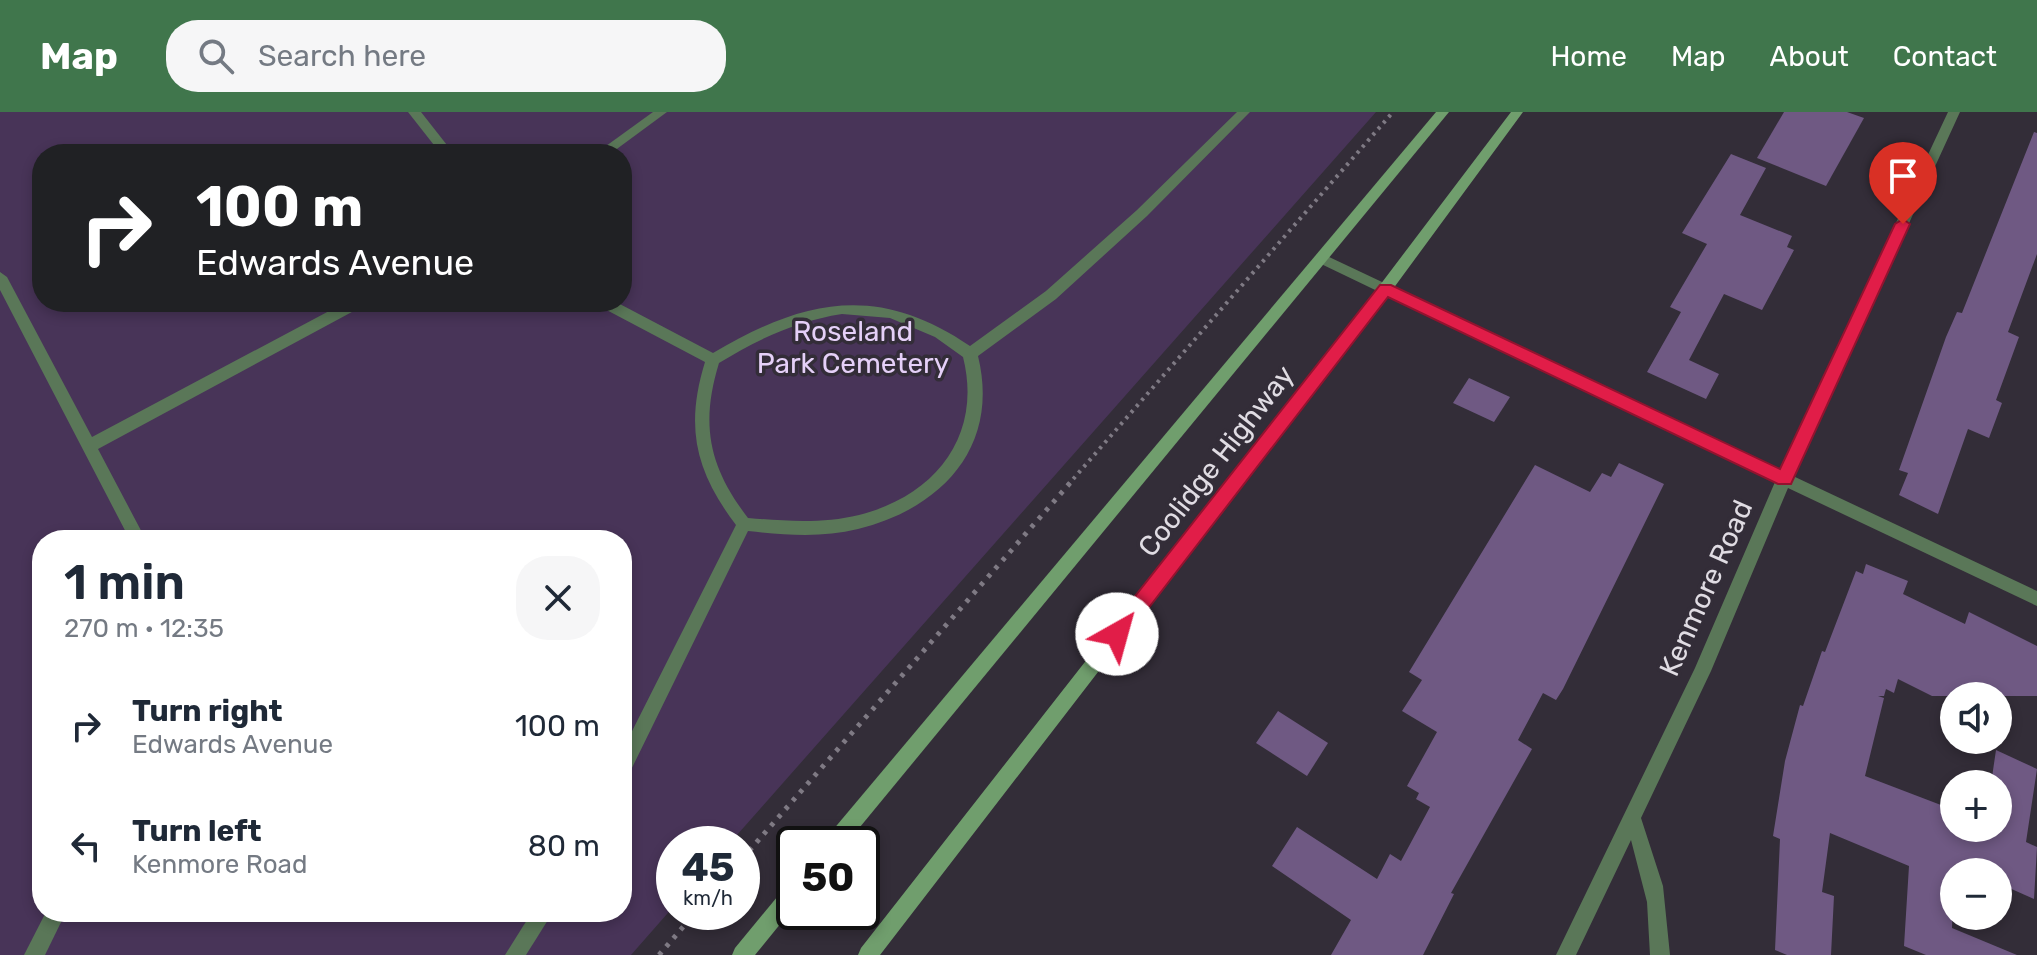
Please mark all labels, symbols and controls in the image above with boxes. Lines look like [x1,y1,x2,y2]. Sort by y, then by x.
search box [166,20,726,92]
text: Map [40,33,118,79]
icon: search [194,34,238,78]
text: Search here [258,38,426,74]
text: Home [1550,40,1627,73]
text: Map [1671,40,1725,73]
text: About [1769,40,1849,73]
text: Contact [1893,40,1997,73]
pin [1869,142,1937,224]
icon: arrive [1881,154,1925,198]
text: 100 m [196,174,363,240]
icon: right [64,176,168,280]
text: Edwards Avenue [196,241,474,284]
park label: Roseland Park Cemetery [757,315,949,380]
street label: Coolidge Highway [1131,359,1301,563]
street label: Kenmore Road [1653,495,1759,681]
text: 1 min [64,554,185,611]
button: close [516,556,600,640]
position arrow [1075,592,1159,676]
text: 270 m · 12:35 [64,613,224,644]
map controls [1940,682,2012,930]
button: sound [1940,682,2012,754]
text: Turn right [132,693,283,729]
icon: right [64,704,108,748]
text: 100 m [515,708,600,744]
text: Edwards Avenue [132,729,333,760]
button: + [1940,770,2012,842]
text: Turn left [132,813,262,849]
icon: left [64,824,108,868]
speed limit sign: 50 [776,826,880,930]
text: 80 m [528,828,600,864]
text: 45 [681,844,735,891]
text: Kenmore Road [132,849,307,880]
button: − [1940,858,2012,930]
text: km/h [683,886,733,910]

